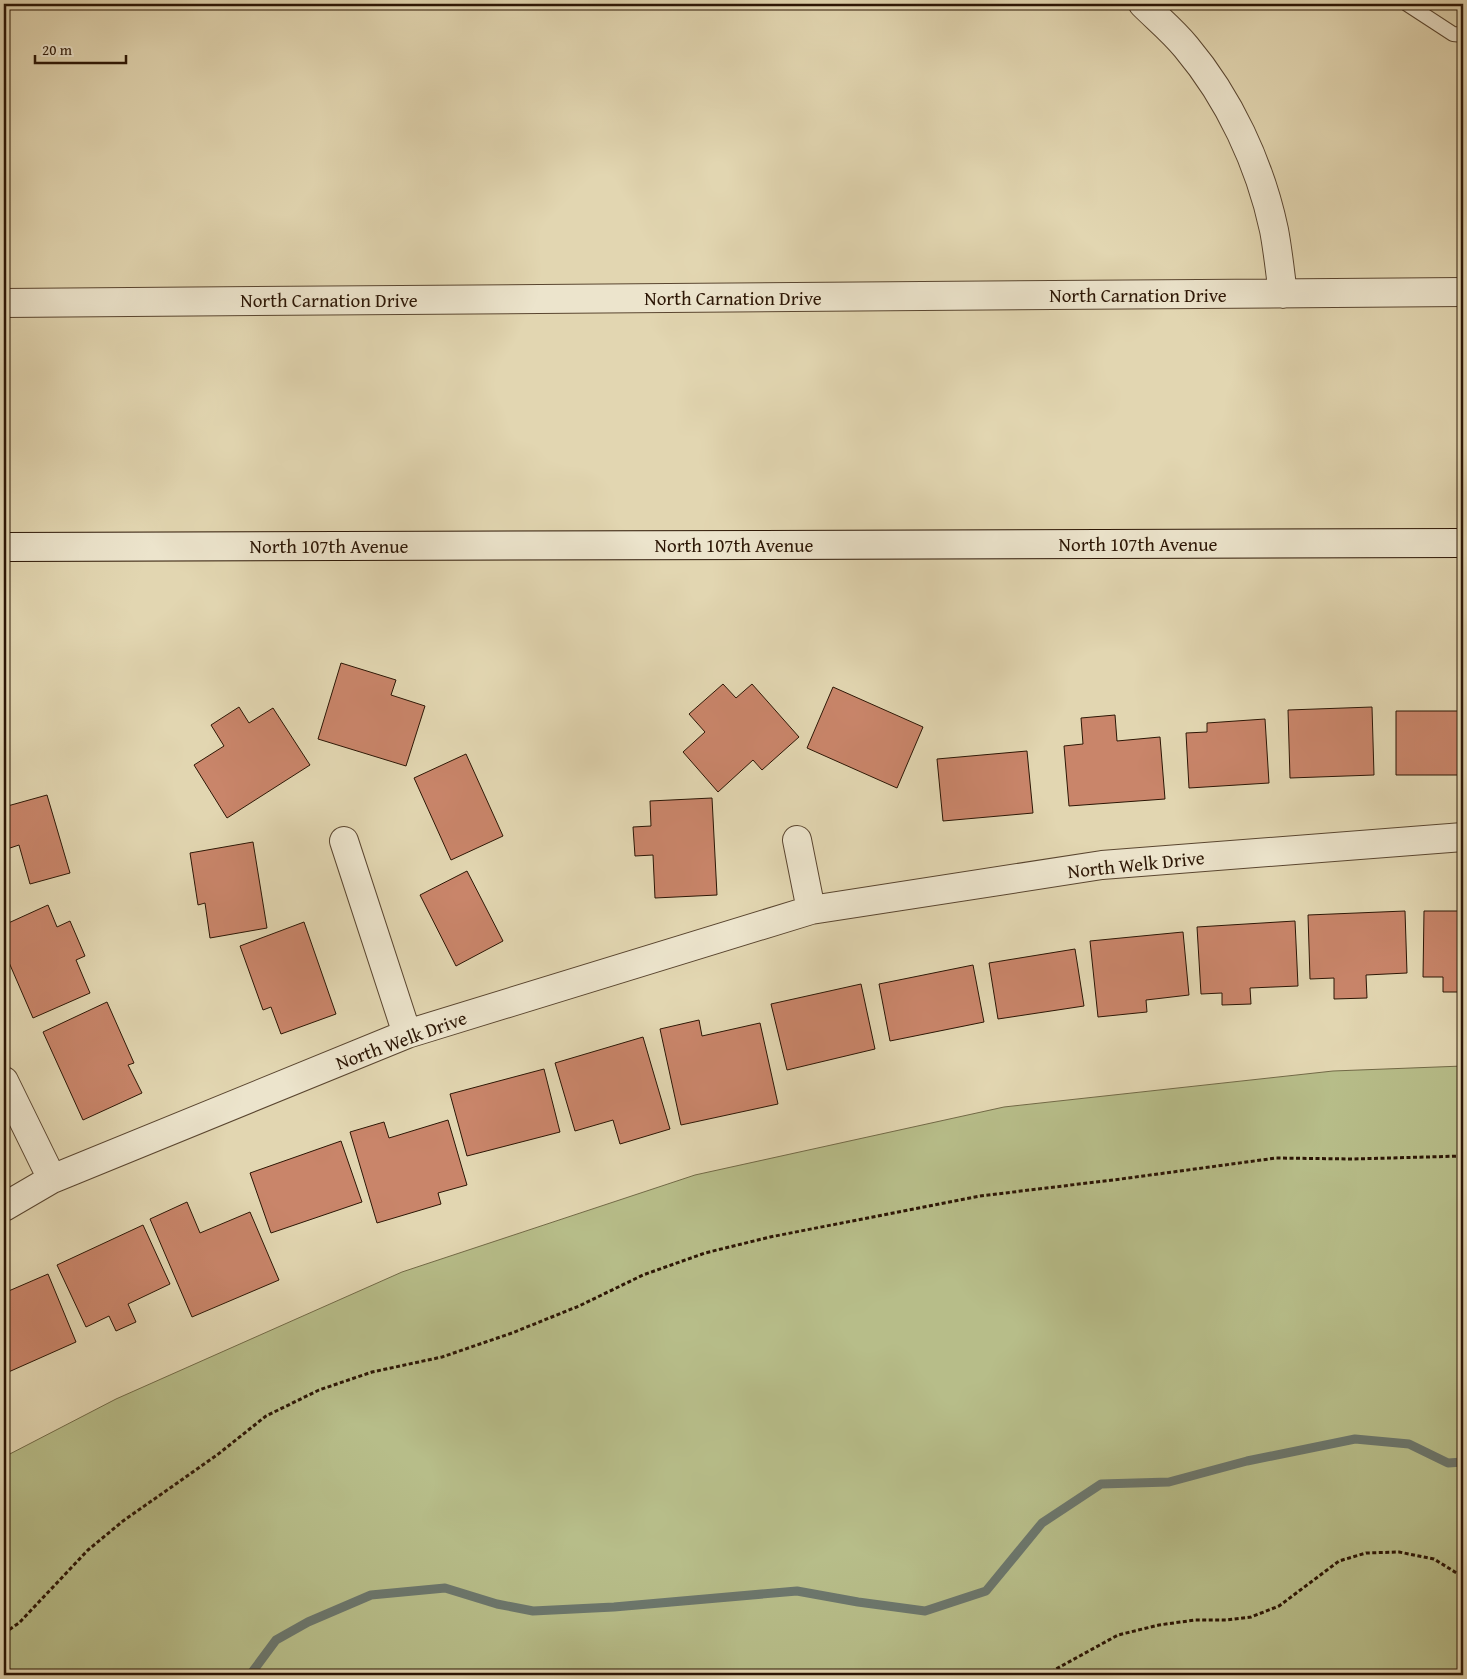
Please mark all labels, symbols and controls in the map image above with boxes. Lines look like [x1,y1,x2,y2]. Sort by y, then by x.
scale bar [35,32,126,64]
text: 20 m [42,39,73,60]
street label: North Carnation Drive [1049,281,1227,309]
street label: North Carnation Drive [644,284,822,312]
street label: North Carnation Drive [240,286,418,314]
street label: North 107th Avenue [1059,530,1218,558]
street label: North 107th Avenue [655,531,814,559]
street label: North 107th Avenue [250,532,409,560]
street label: North Welk Drive [1066,843,1206,885]
street label: North Welk Drive [332,1003,471,1077]

